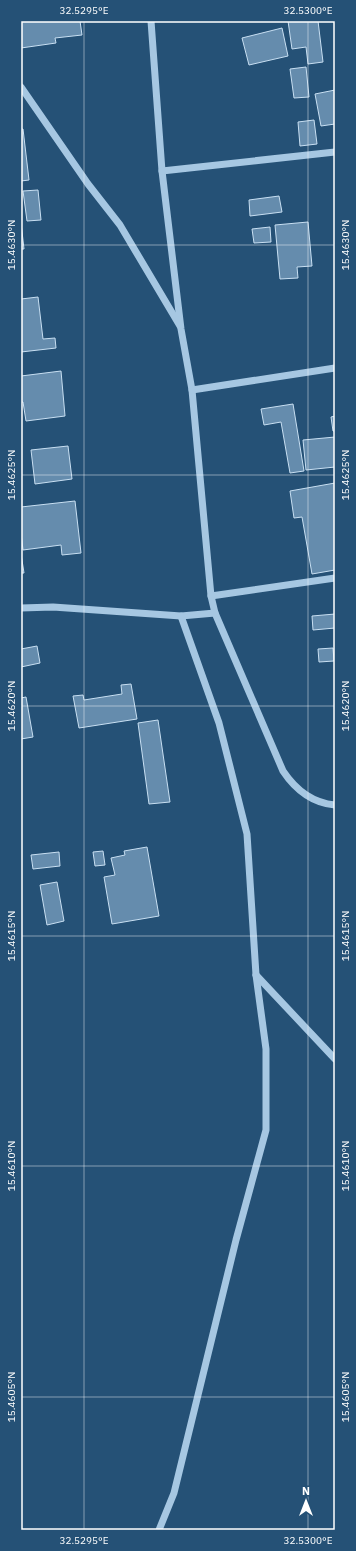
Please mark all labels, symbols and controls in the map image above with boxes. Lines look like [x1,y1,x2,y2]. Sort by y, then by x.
text: 32.5295°E [59,4,109,17]
text: 32.5300°E [283,4,333,17]
text: 15.4630°N [5,220,18,270]
text: 15.4630°N [339,220,352,270]
text: 15.4625°N [5,450,18,500]
text: 15.4625°N [339,450,352,500]
text: 15.4620°N [5,681,18,731]
text: 15.4620°N [339,681,352,731]
text: 15.4615°N [5,911,18,961]
text: 15.4615°N [339,911,352,961]
text: 15.4610°N [5,1141,18,1191]
text: 15.4610°N [339,1141,352,1191]
text: 15.4605°N [5,1372,18,1422]
text: 15.4605°N [339,1372,352,1422]
north arrow [286,1481,326,1521]
text: N [302,1484,310,1498]
text: 32.5295°E [59,1534,109,1547]
text: 32.5300°E [283,1534,333,1547]

